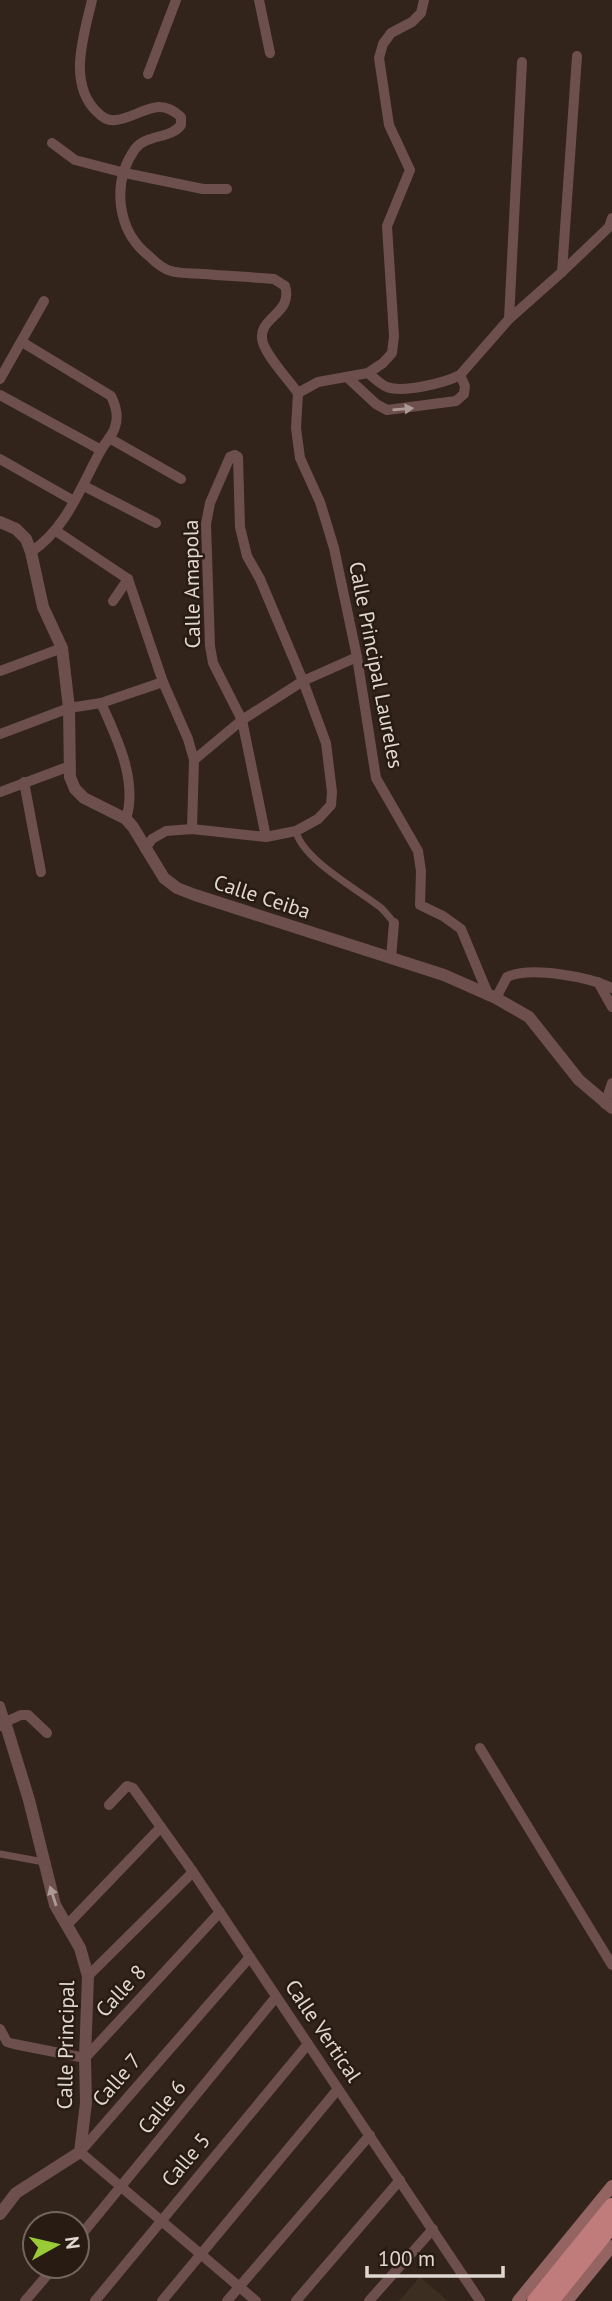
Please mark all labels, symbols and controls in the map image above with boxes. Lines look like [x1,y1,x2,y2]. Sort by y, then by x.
one-way arrow [392,403,414,414]
street label: Calle Amapola [177,519,206,649]
street label: Calle Principal Laureles [343,559,410,771]
street label: Calle Ceiba [210,868,314,925]
one-way arrow [47,1885,58,1906]
street label: Calle 8 [90,1959,152,2023]
street label: Calle Vertical [279,1974,368,2087]
street label: Calle Principal [51,1980,80,2110]
street label: Calle 7 [86,2047,147,2112]
street label: Calle 6 [132,2074,192,2139]
street label: Calle 5 [155,2127,216,2192]
north arrow [21,2210,91,2280]
scale bar [367,2234,504,2278]
text: N [60,2235,86,2250]
text: 100 m [378,2245,435,2272]

